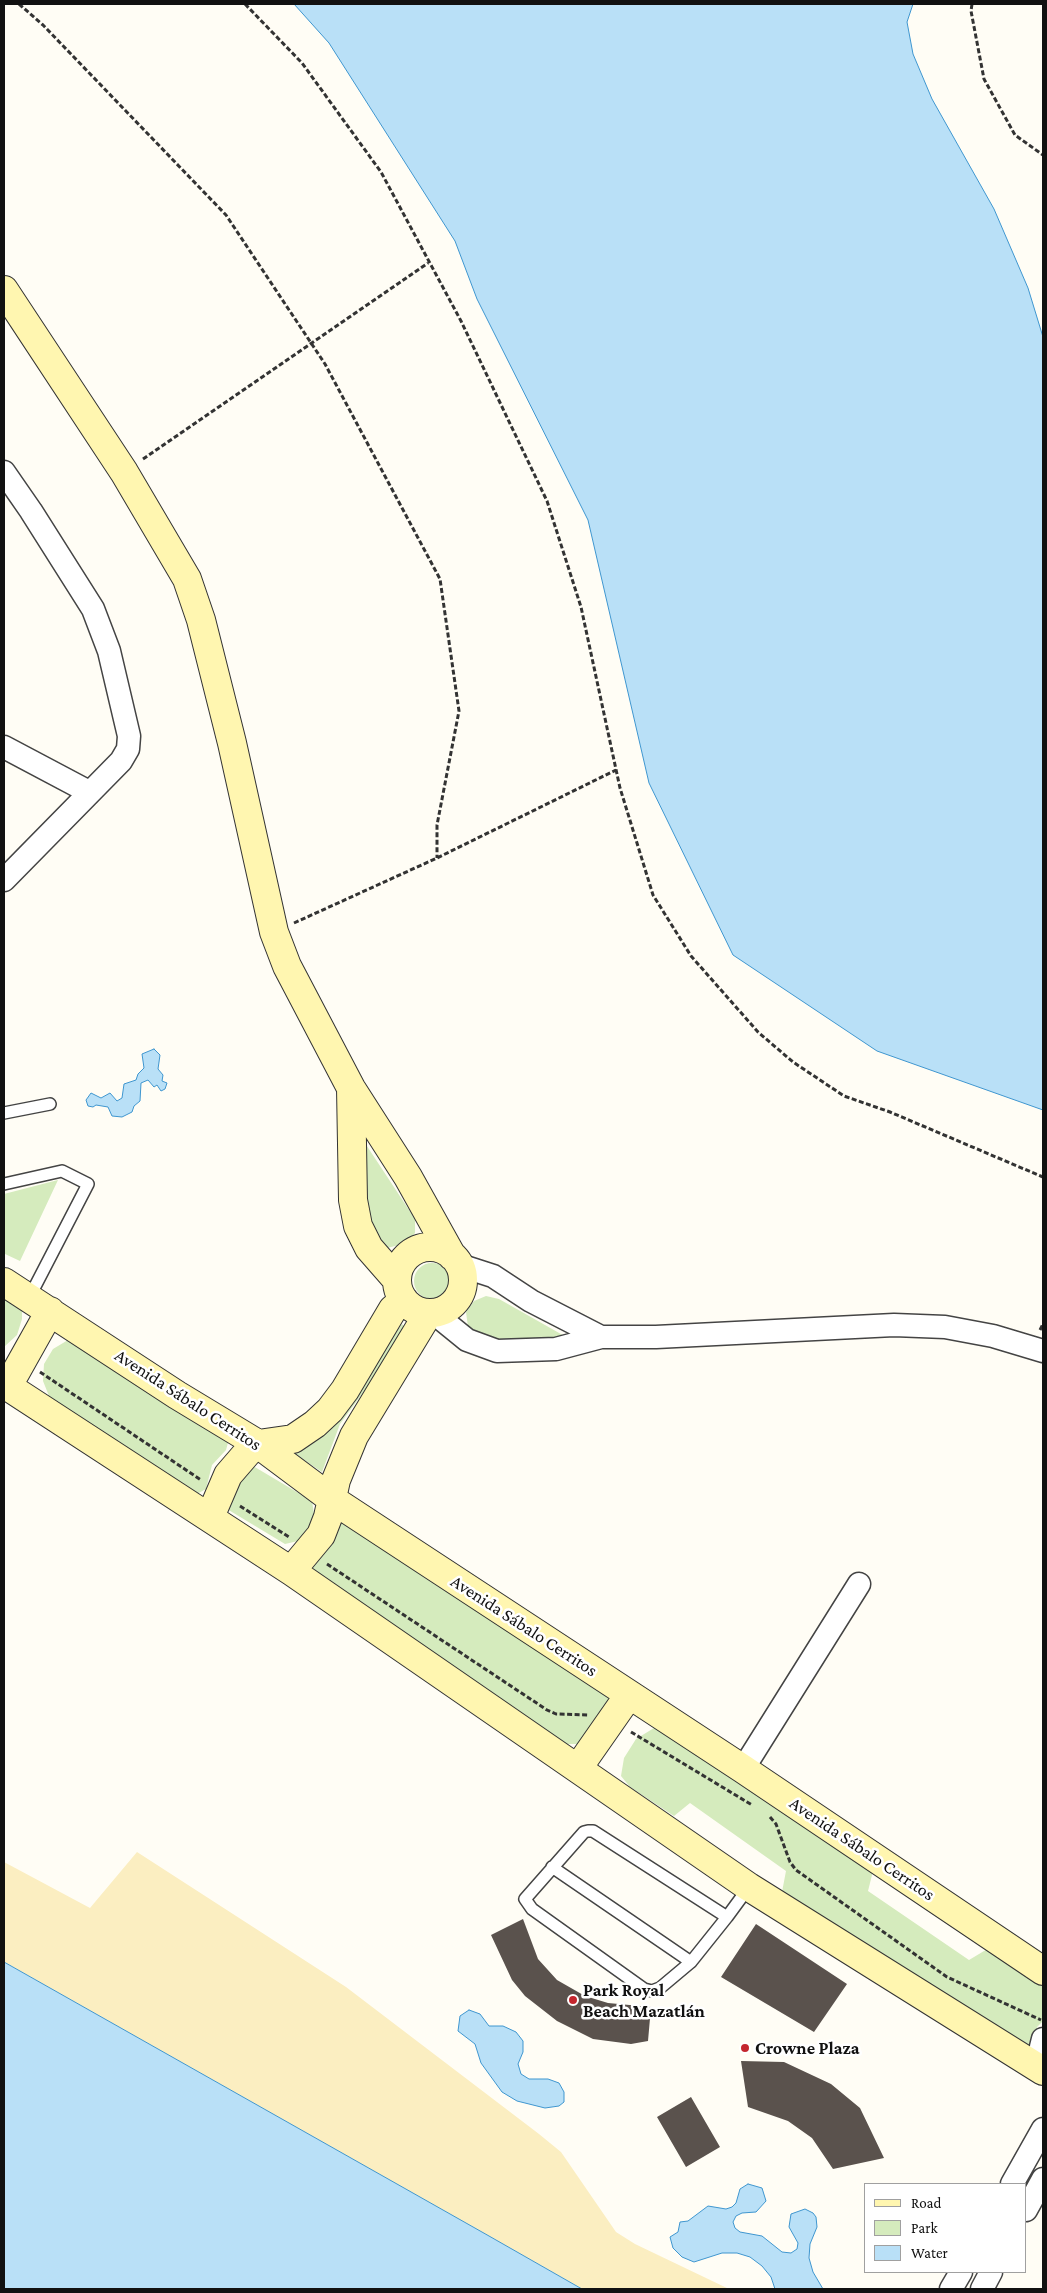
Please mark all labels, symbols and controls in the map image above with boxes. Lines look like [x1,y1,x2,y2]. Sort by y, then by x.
street label: Avenida Sábalo Cerritos [111,1344,265,1456]
street label: Avenida Sábalo Cerritos [447,1570,601,1682]
street label: Avenida Sábalo Cerritos [785,1792,939,1906]
place label: Park Royal Beach Mazatlán [583,1979,705,2022]
marker: Park Royal Beach Mazatlán [567,1994,579,2006]
place label: Crowne Plaza [755,2037,860,2059]
marker: Crowne Plaza [739,2042,751,2054]
legend [864,2183,1027,2273]
text: Road [911,2195,941,2211]
text: Park [911,2220,938,2236]
text: Water [911,2245,948,2261]

